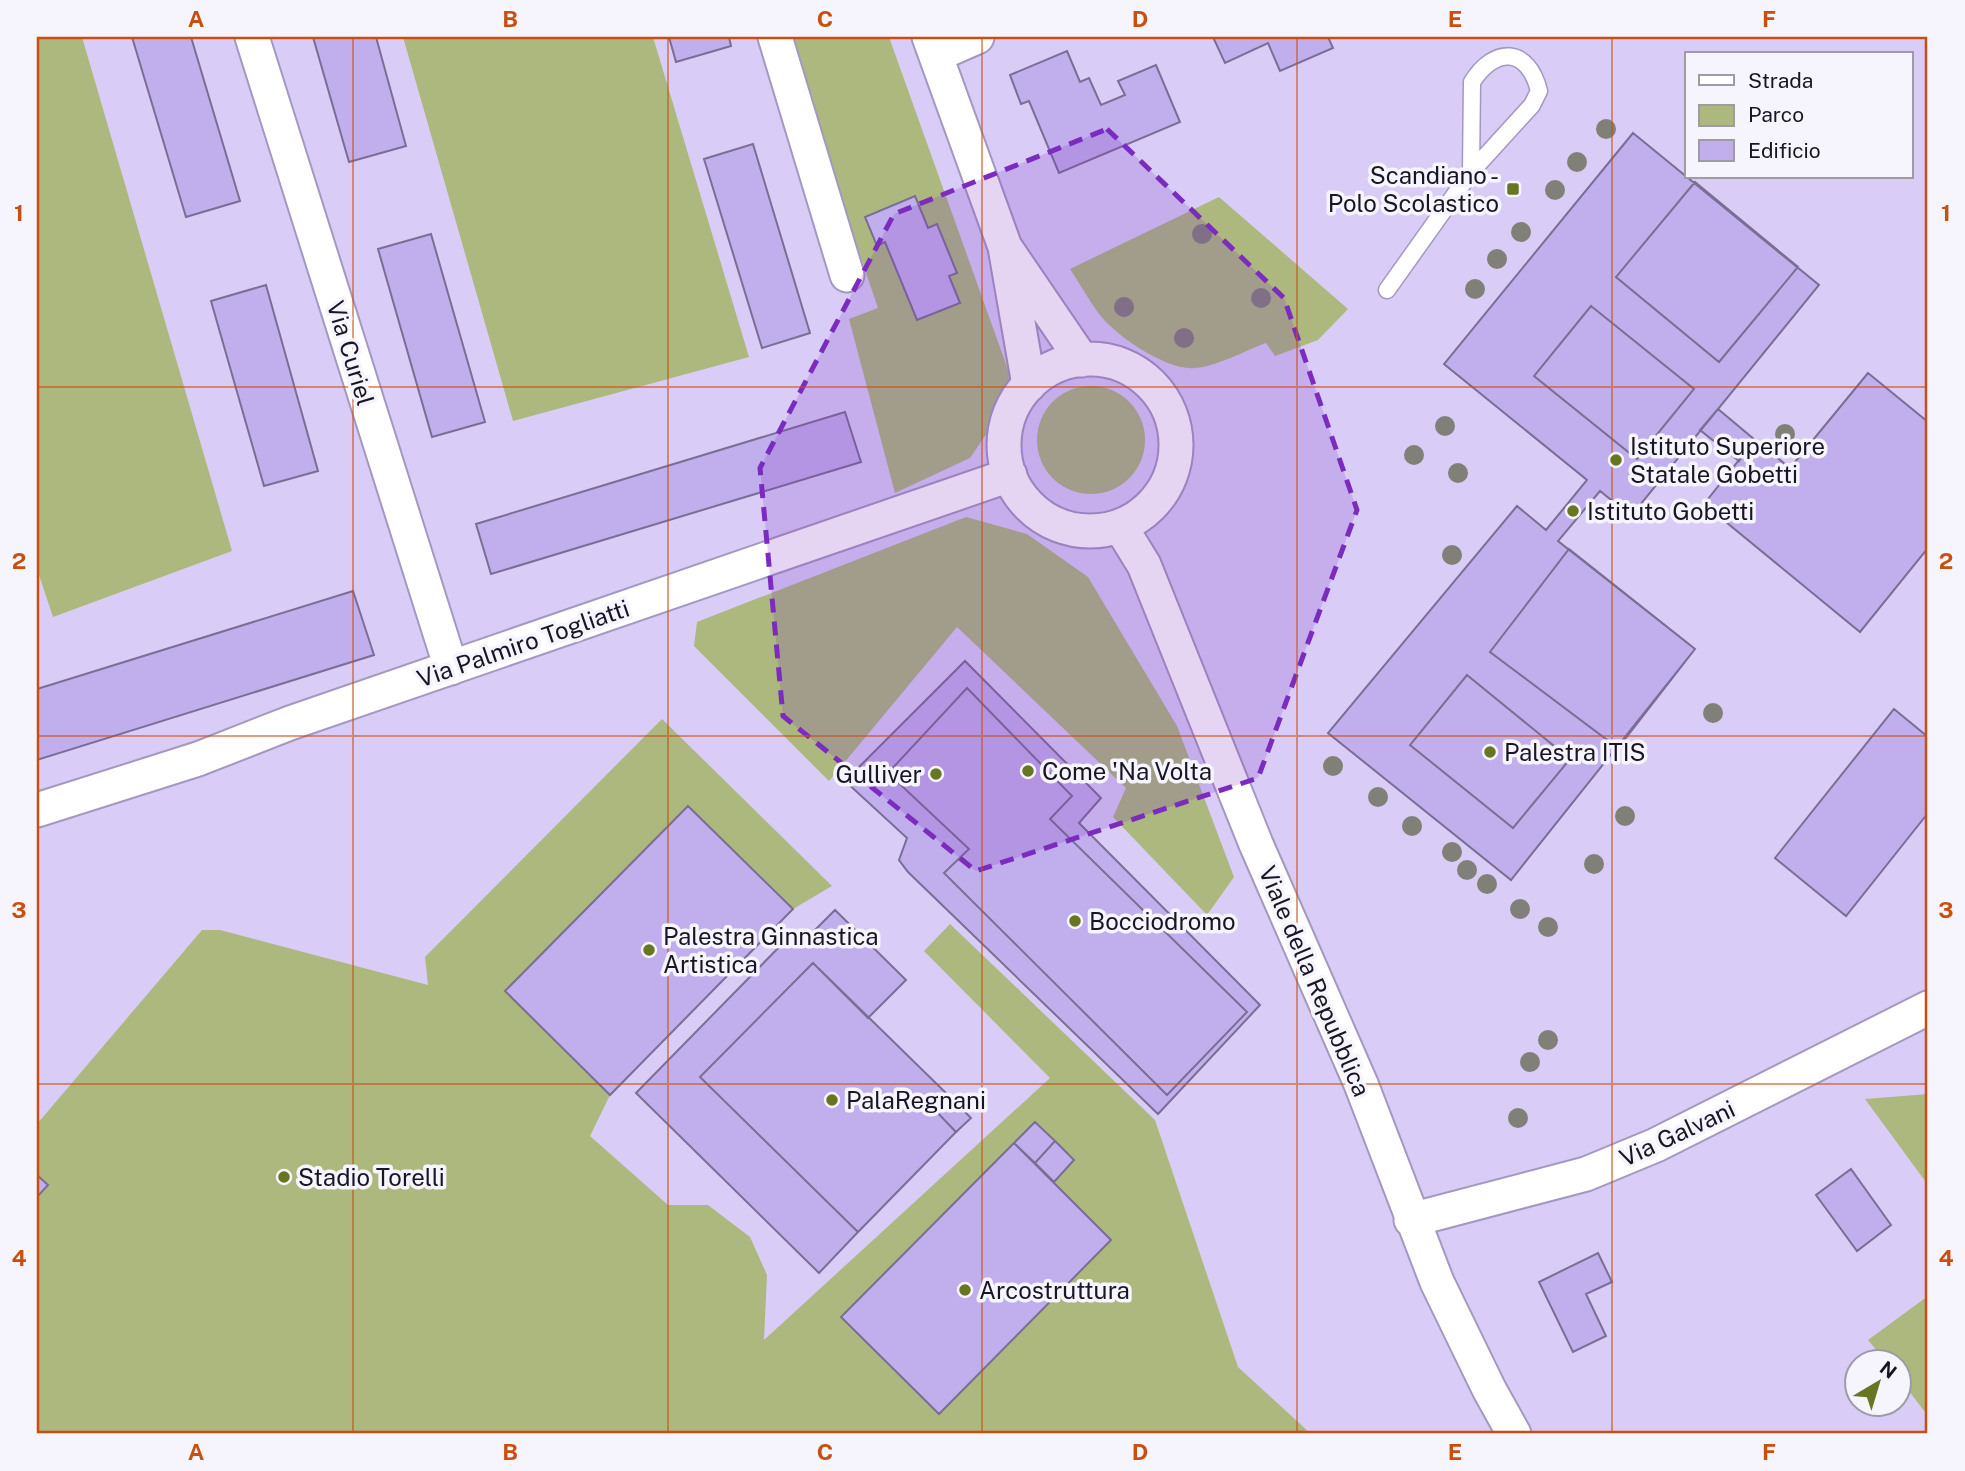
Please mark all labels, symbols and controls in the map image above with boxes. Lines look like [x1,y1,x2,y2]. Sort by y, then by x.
text: A [188,5,205,32]
text: B [502,5,518,32]
text: C [817,5,833,32]
text: D [1132,5,1148,32]
text: E [1448,5,1462,32]
text: F [1762,5,1776,32]
legend [1685,52,1912,178]
text: Strada [1748,68,1813,93]
text: Parco [1748,102,1804,127]
text: Edificio [1748,138,1821,163]
place label: Scandiano - Polo Scolastico [1328,161,1499,217]
marker: Scandiano - Polo Scolastico [1505,181,1521,197]
text: 1 [14,199,24,226]
text: 1 [1941,199,1951,226]
street label: Via Curiel [322,297,380,409]
place label: Istituto Superiore Statale Gobetti [1630,432,1825,488]
marker: Istituto Superiore Statale Gobetti [1608,452,1624,468]
place label: Istituto Gobetti [1587,497,1754,525]
marker: Istituto Gobetti [1565,503,1581,519]
text: 2 [12,547,26,574]
text: 2 [1939,547,1953,574]
street label: Via Palmiro Togliatti [413,594,633,692]
place label: Palestra ITIS [1504,738,1646,766]
marker: Palestra ITIS [1482,744,1498,760]
place label: Come 'Na Volta [1042,757,1212,785]
place label: Gulliver [835,760,922,788]
marker: Come 'Na Volta [1020,763,1036,779]
marker: Gulliver [928,766,944,782]
street label: Viale della Repubblica [1254,862,1376,1100]
text: 3 [11,896,27,923]
text: 3 [1938,896,1954,923]
place label: Bocciodromo [1089,907,1236,935]
marker: Bocciodromo [1067,913,1083,929]
place label: Palestra Ginnastica Artistica [663,922,879,978]
marker: Palestra Ginnastica Artistica [641,942,657,958]
place label: PalaRegnani [846,1086,986,1114]
marker: PalaRegnani [824,1092,840,1108]
street label: Via Galvani [1615,1094,1739,1172]
place label: Stadio Torelli [298,1163,445,1191]
marker: Stadio Torelli [276,1169,292,1185]
text: 4 [11,1244,27,1271]
text: 4 [1938,1244,1954,1271]
place label: Arcostruttura [979,1276,1130,1304]
marker: Arcostruttura [957,1282,973,1298]
north arrow [1842,1348,1912,1418]
text: N [1876,1356,1901,1383]
text: A [188,1438,205,1465]
text: B [502,1438,518,1465]
text: C [817,1438,833,1465]
text: D [1132,1438,1148,1465]
text: E [1448,1438,1462,1465]
text: F [1762,1438,1776,1465]

